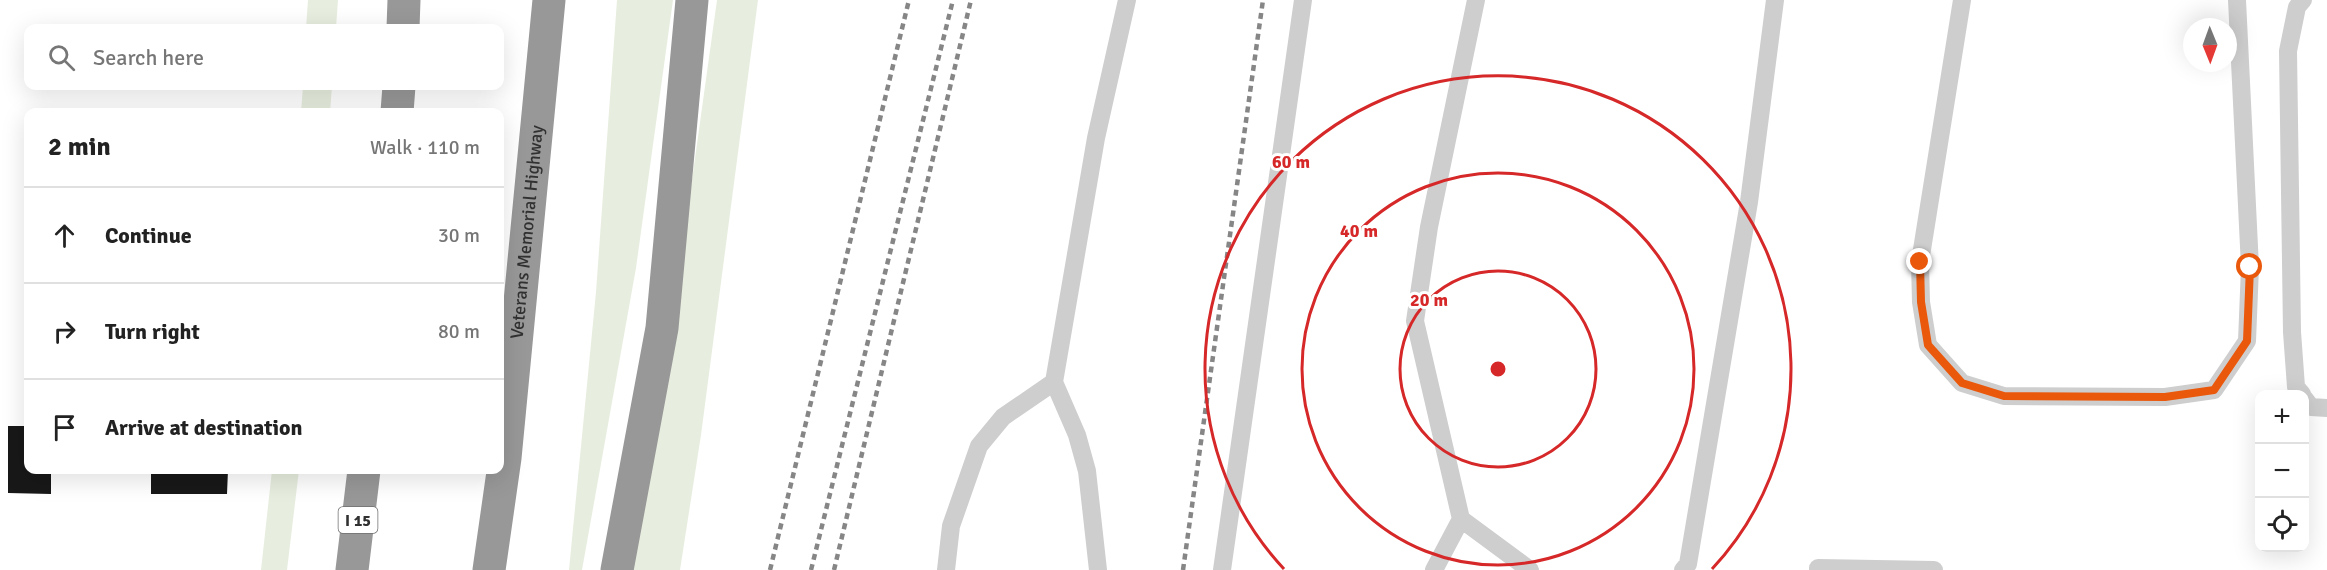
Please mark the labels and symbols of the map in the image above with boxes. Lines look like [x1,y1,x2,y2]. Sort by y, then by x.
north arrow [2183,18,2237,72]
street label: Veterans Memorial Highway [505,124,548,340]
text: 60 m [1272,151,1310,173]
text: 40 m [1340,220,1378,242]
route end [1906,248,1932,274]
route start [2236,253,2262,279]
text: 20 m [1410,289,1448,311]
centre of rings [1488,359,1508,379]
road number: I 15 [338,507,378,533]

